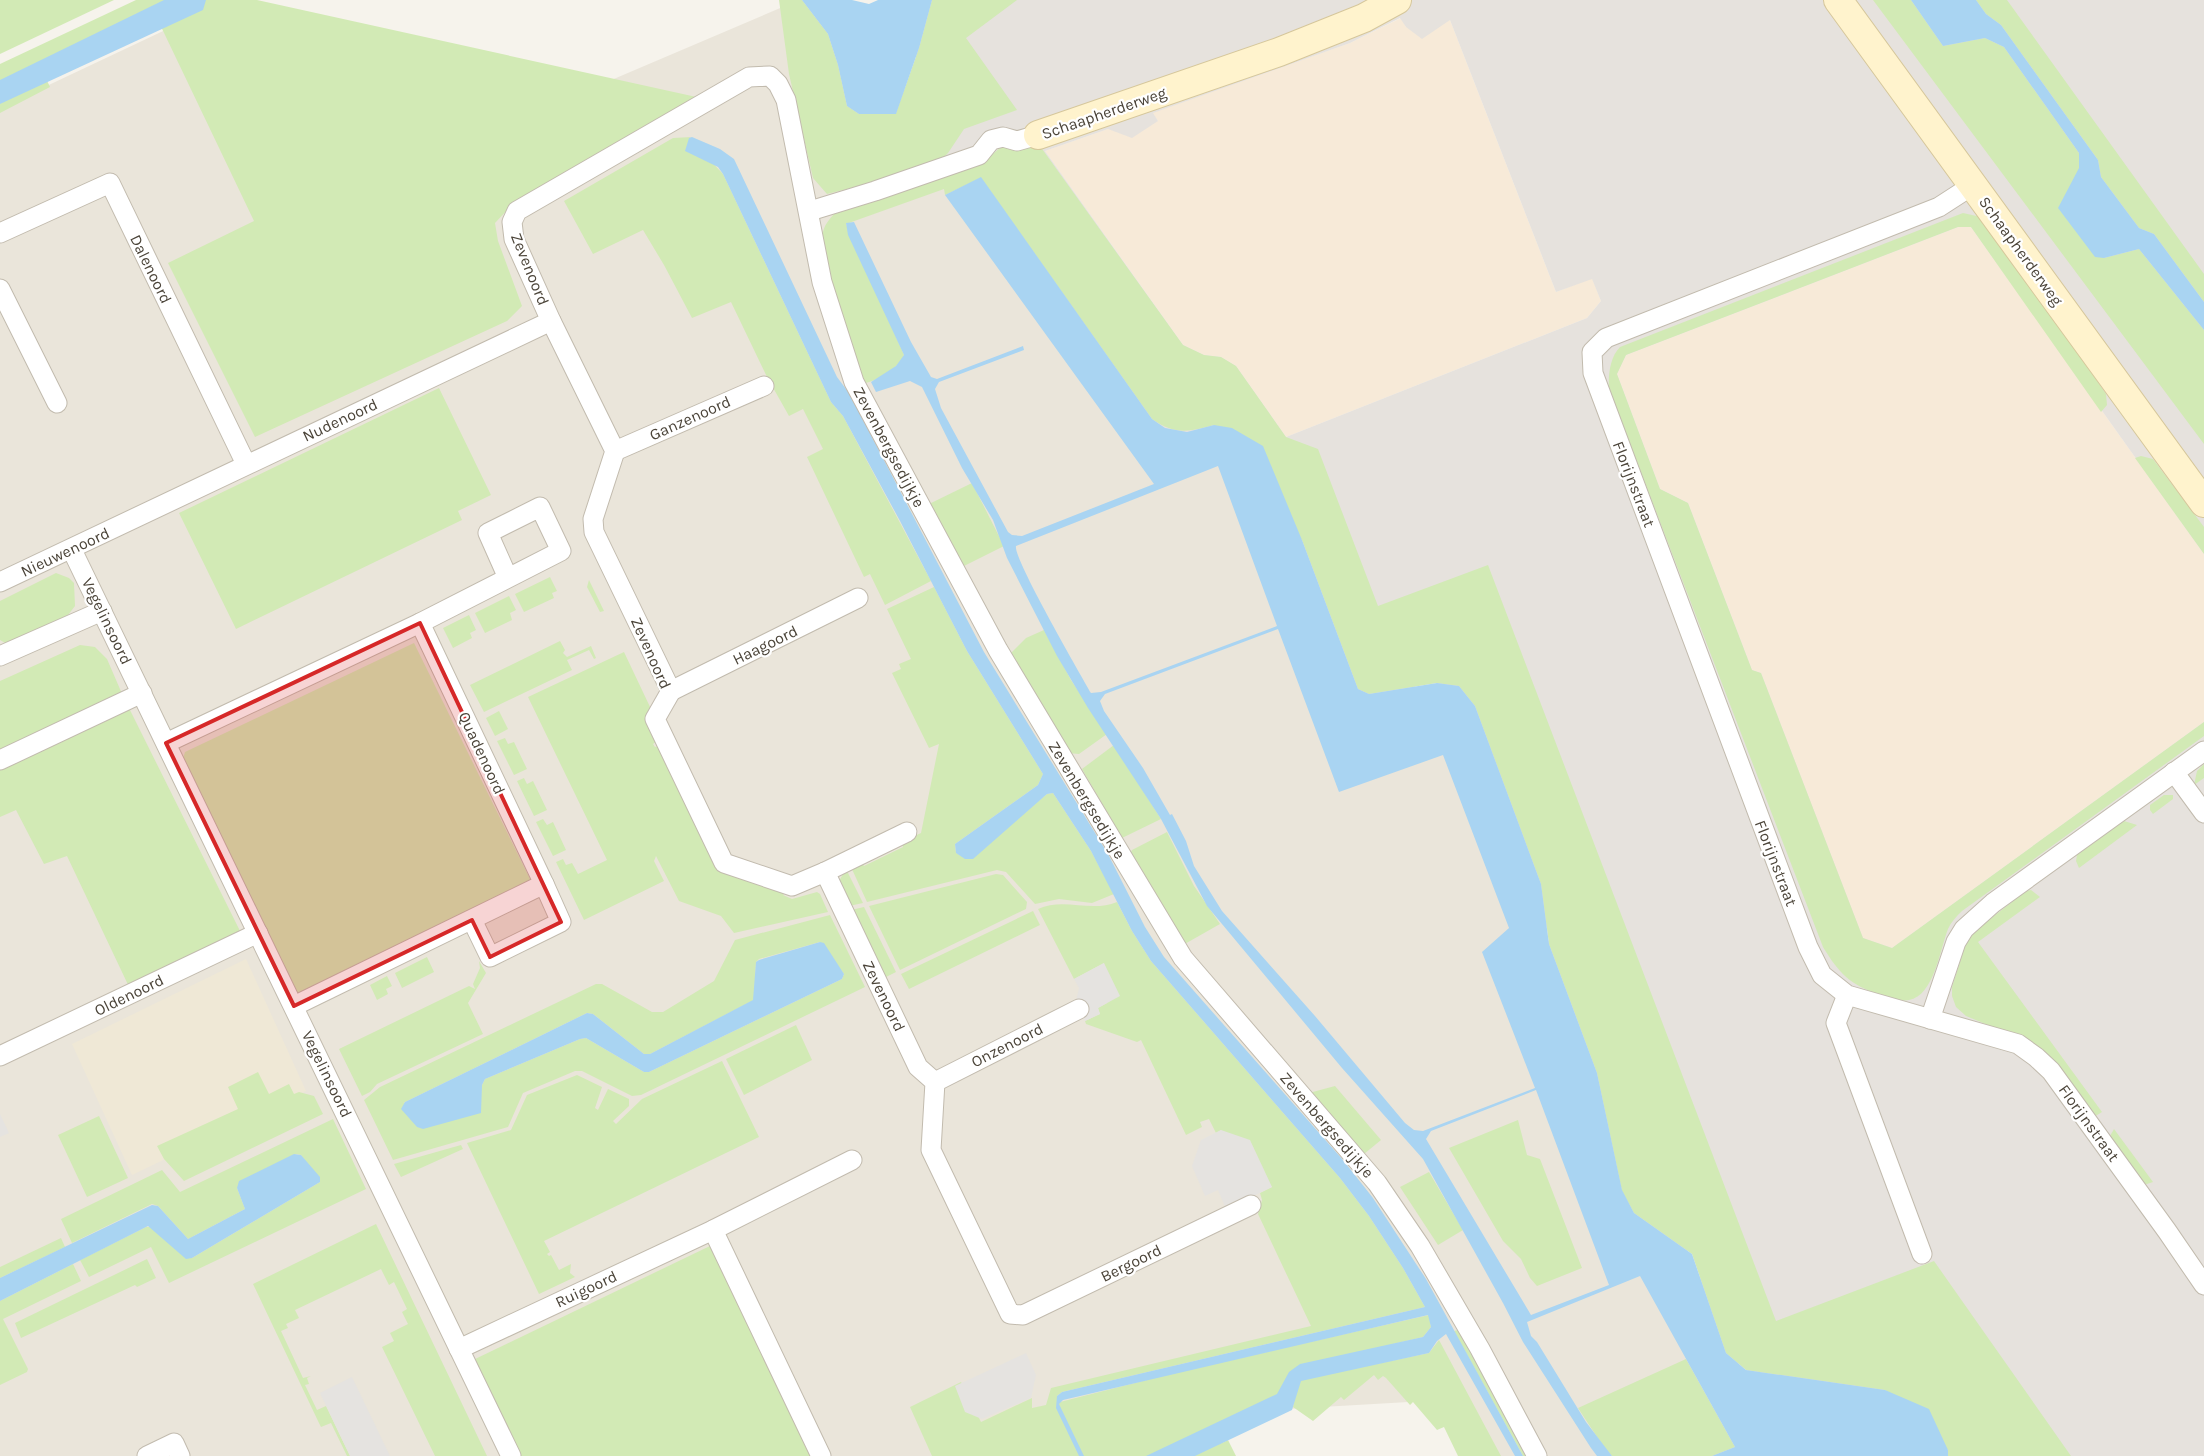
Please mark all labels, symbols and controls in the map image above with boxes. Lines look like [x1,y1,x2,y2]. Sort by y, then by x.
street label: Schaapherderweg [1039,83,1169,143]
street label: Schaapherderweg [1975,193,2067,309]
street label: Zevenoord [507,230,553,308]
street label: Dalenoord [126,231,176,307]
street label: Zevenbergsedijkje [849,383,929,511]
street label: Ganzenoord [646,392,734,444]
street label: Nudenoord [299,394,381,446]
street label: Florijnstraat [1609,438,1659,530]
street label: Nieuwenoord [18,523,112,581]
street label: Vegelinsoord [78,575,136,667]
street label: Zevenoord [627,614,675,692]
street label: Haagoord [729,621,801,669]
street label: Quadenoord [455,709,509,797]
street label: Zevenbergsedijkje [1044,738,1130,862]
street label: Florijnstraat [1751,817,1801,909]
street label: Zevenoord [859,958,909,1034]
street label: Oldenoord [91,970,167,1020]
street label: Onzenoord [968,1019,1046,1071]
street label: Vegelinsoord [298,1028,356,1120]
street label: Zevenbergsedijkje [1276,1068,1378,1182]
street label: Florijnstraat [2055,1081,2123,1165]
street label: Bergoord [1097,1240,1165,1286]
street label: Ruigoord [552,1266,620,1312]

